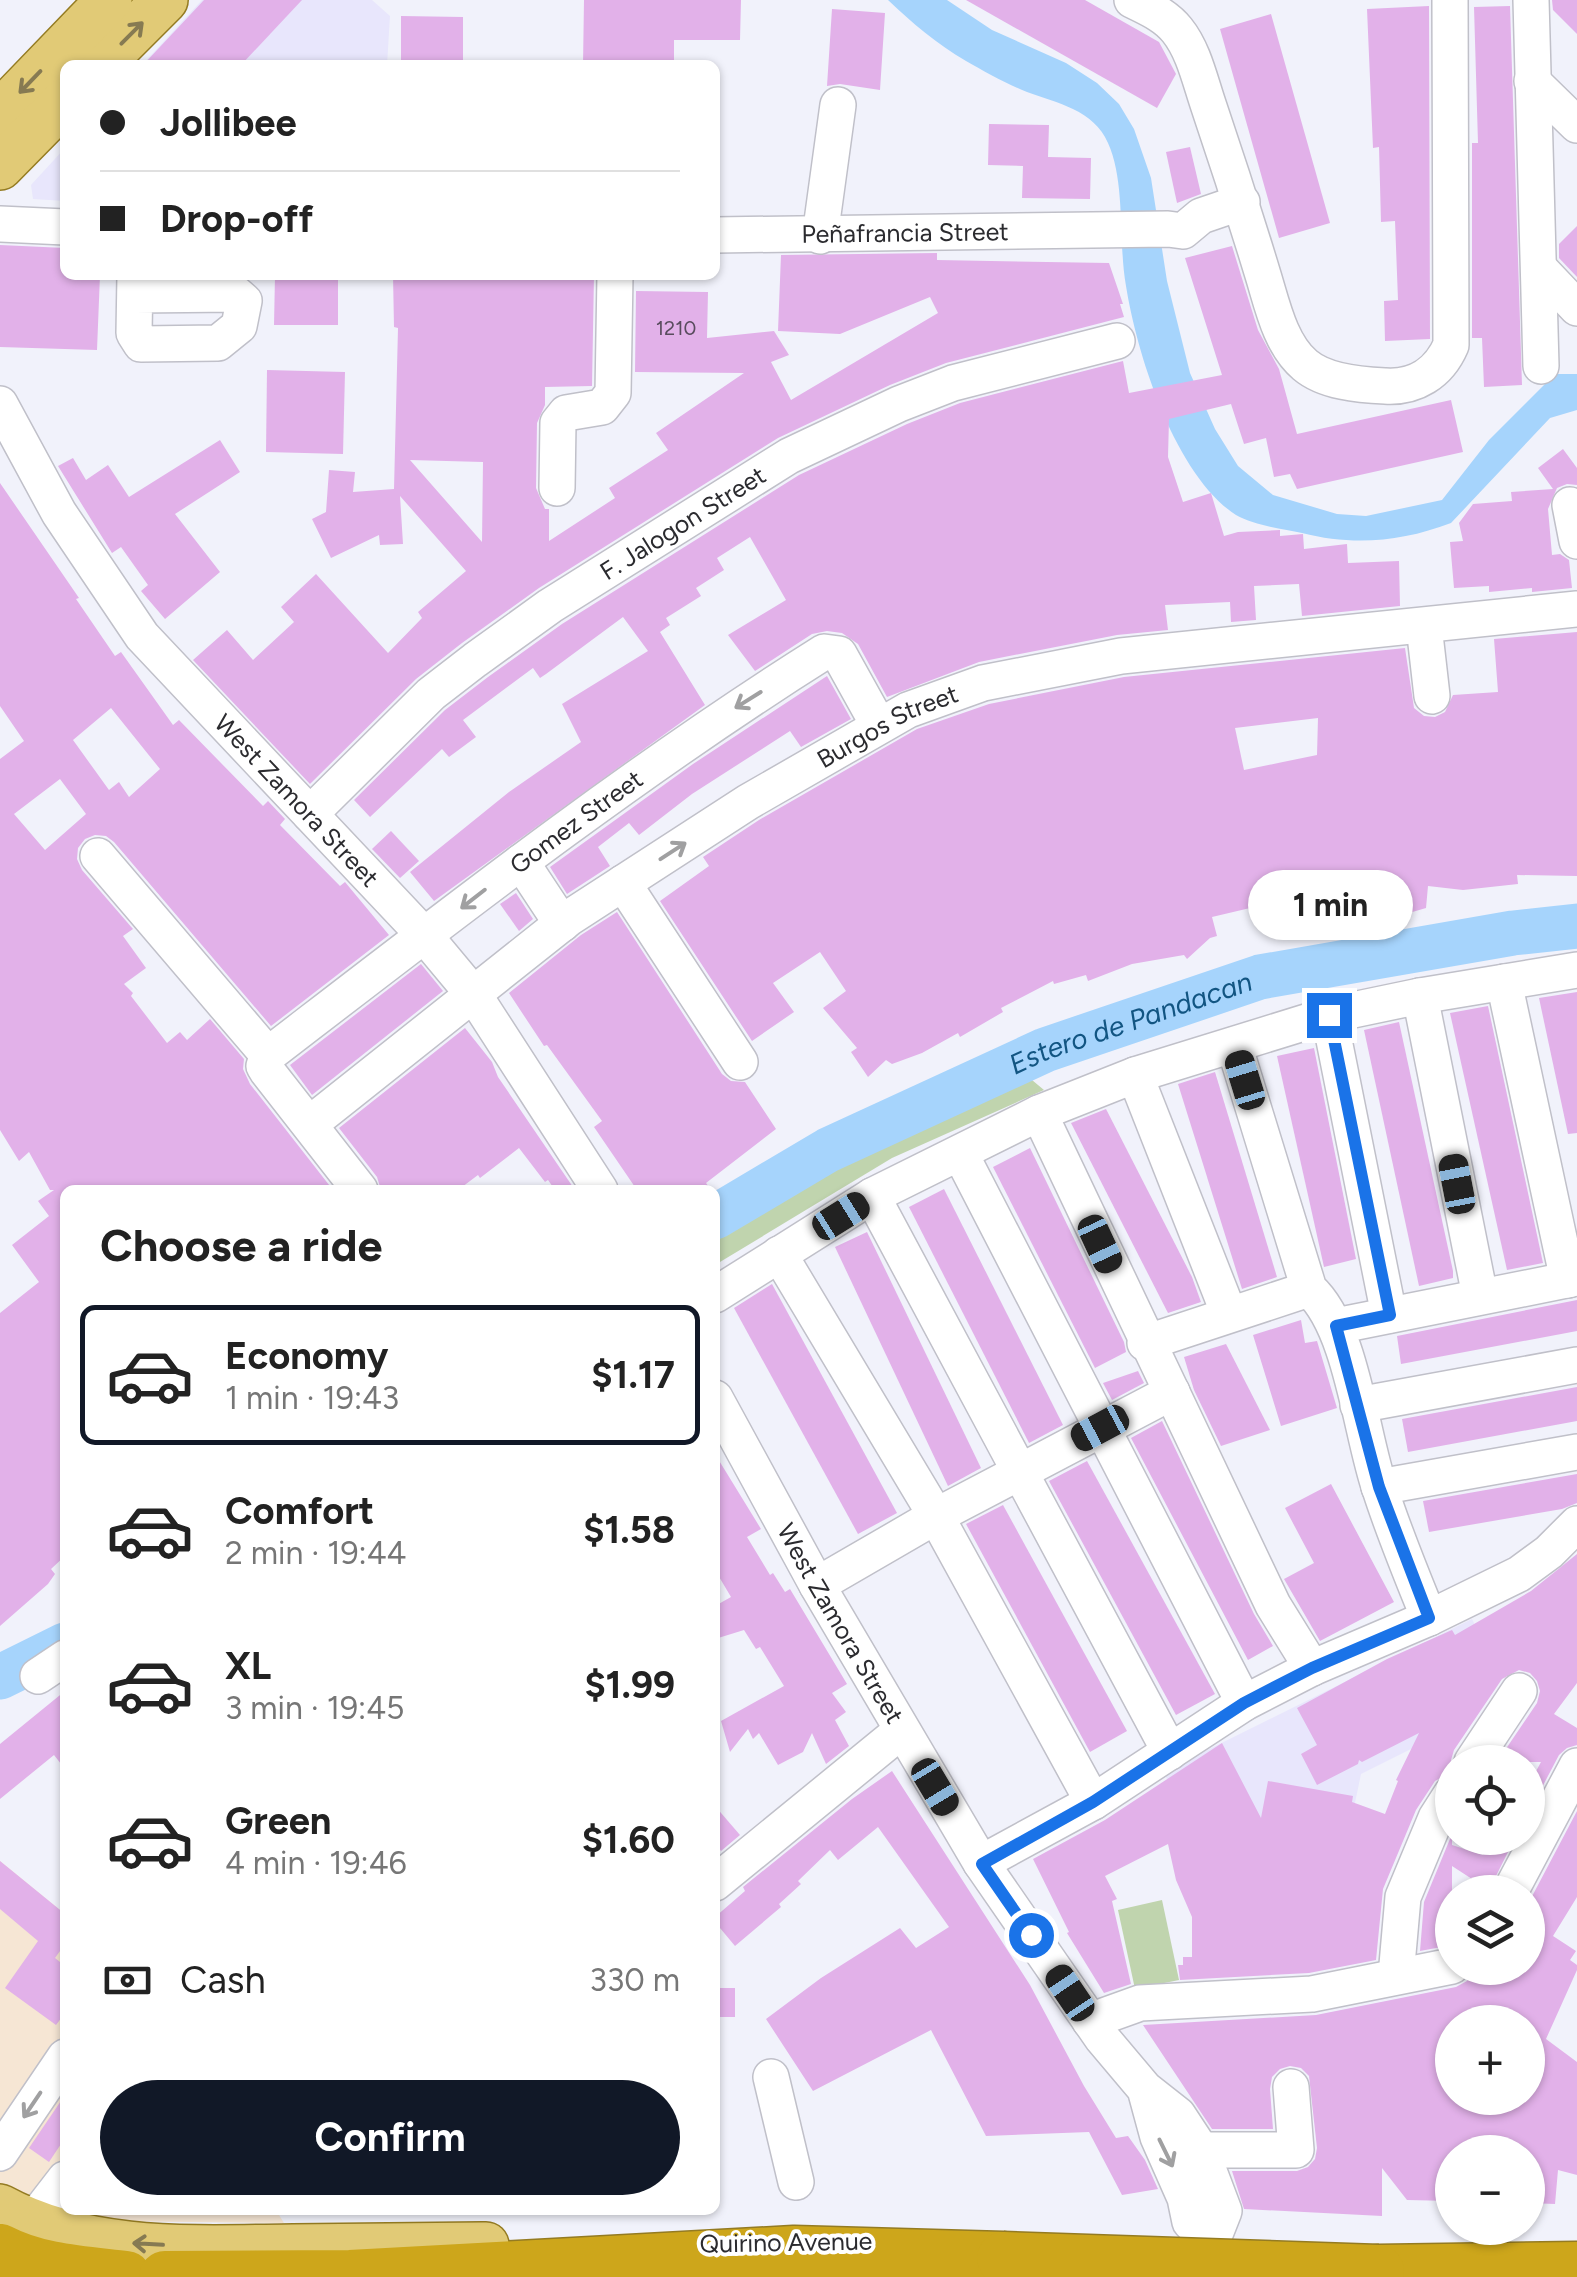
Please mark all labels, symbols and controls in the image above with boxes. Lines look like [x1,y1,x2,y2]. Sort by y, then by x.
one-way arrow [120,21,144,45]
one-way arrow [18,69,42,93]
text: Jollibee [160,100,296,146]
text: Drop-off [160,196,313,242]
street label: Peñafrancia Street [801,216,1009,249]
house number: 1210 [656,316,696,340]
street label: F. Jalogon Street [594,460,771,586]
street label: Burgos Street [811,678,962,774]
one-way arrow [734,690,763,710]
street label: West Zamora Street [208,708,385,893]
street label: Gomez Street [504,763,648,880]
one-way arrow [658,841,686,862]
callout: 1 min [1246,870,1412,940]
text: 1 min [1293,886,1368,924]
one-way arrow [460,888,487,909]
water label: Estero de Pandacan [1003,964,1256,1081]
route end [1307,993,1352,1038]
car [1222,1047,1268,1113]
car [1437,1152,1477,1216]
car [808,1187,874,1245]
car [1074,1210,1126,1278]
text: Choose a ride [100,1218,382,1272]
icon: car [105,1330,195,1420]
text: Economy [225,1333,388,1379]
text: $1.17 [591,1352,675,1398]
text: 1 min · 19:43 [225,1379,399,1417]
car [1066,1401,1134,1455]
icon: car [105,1485,195,1575]
text: Comfort [225,1488,374,1534]
text: $1.58 [583,1507,675,1553]
street label: West Zamora Street [771,1518,910,1729]
text: 2 min · 19:44 [225,1534,406,1572]
icon: car [105,1640,195,1730]
text: XL [225,1643,271,1689]
text: $1.99 [584,1662,675,1708]
text: 3 min · 19:45 [225,1689,404,1727]
map controls [1435,1745,1545,2245]
button: locate [1435,1745,1545,1855]
car [907,1754,963,1820]
icon: car [105,1795,195,1885]
text: Green [225,1798,331,1844]
text: $1.60 [582,1817,675,1863]
text: 4 min · 19:46 [225,1844,407,1882]
button: layers [1435,1875,1545,1985]
route start [1009,1913,1054,1958]
icon: cash [100,1953,155,2008]
text: Cash [180,1957,266,2003]
car [1041,1960,1099,2026]
text: 330 m [590,1961,680,1999]
button: + [1435,2005,1545,2115]
button: Confirm [100,2080,680,2195]
one-way arrow [22,2091,43,2119]
button: − [1435,2135,1545,2245]
one-way arrow [1157,2138,1176,2168]
street label: Quirino Avenue [699,2225,873,2259]
one-way arrow [133,2234,165,2253]

